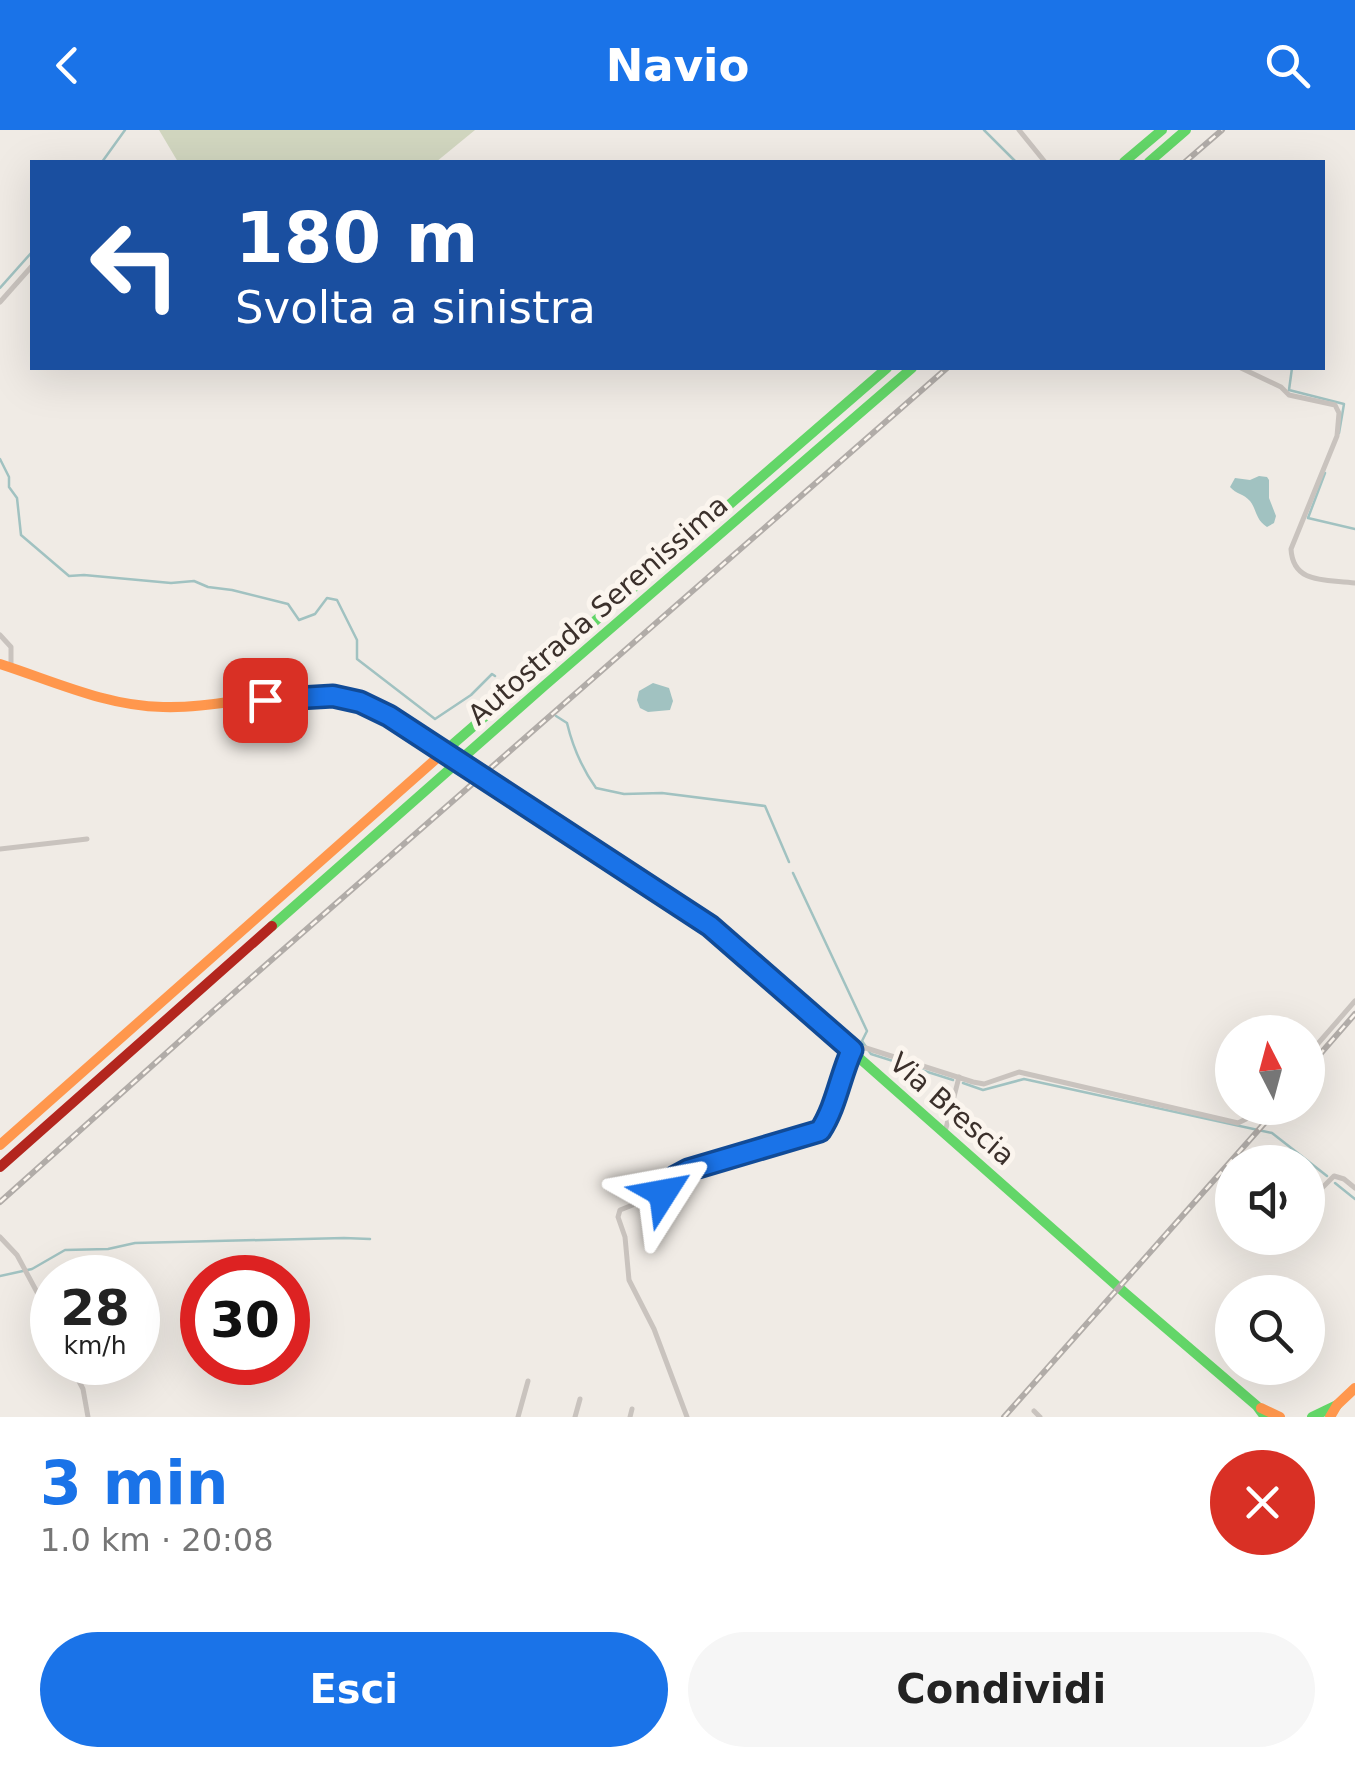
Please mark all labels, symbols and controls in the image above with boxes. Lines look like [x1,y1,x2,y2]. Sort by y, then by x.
icon: back [40,38,95,93]
icon: search [1260,38,1315,93]
text: Navio [606,39,749,92]
text: 180 m [235,197,478,279]
icon: left [70,200,200,330]
text: Svolta a sinistra [235,281,596,334]
street label: Autostrada Serenissima [461,488,735,732]
pin [223,658,308,743]
icon: arrive [238,673,293,728]
north arrow [1215,1015,1325,1125]
map controls [1215,1015,1325,1385]
street label: Via Brescia [883,1046,1021,1172]
position arrow [611,1141,715,1245]
button: sound [1215,1145,1325,1255]
speed limit sign: 30 [180,1255,310,1385]
button: search [1215,1275,1325,1385]
text: 28 [60,1279,130,1337]
text: km/h [63,1331,127,1360]
text: 3 min [40,1448,228,1518]
button: close [1210,1450,1315,1555]
text: 1.0 km · 20:08 [40,1521,274,1559]
button: Esci [40,1632,668,1747]
button: Condividi [688,1632,1315,1747]

